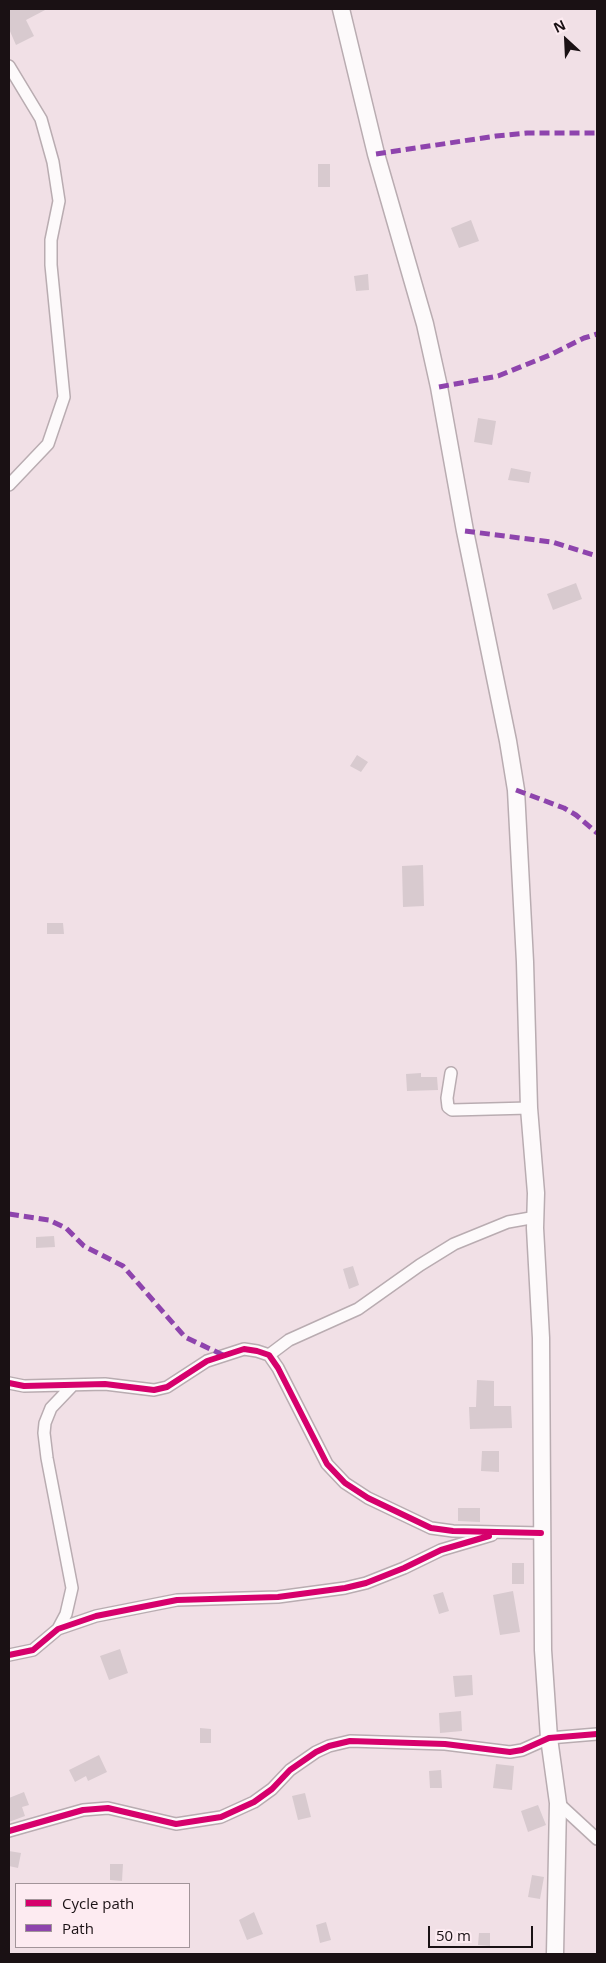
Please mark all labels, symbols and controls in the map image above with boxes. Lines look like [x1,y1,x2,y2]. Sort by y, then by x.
north arrow [541,15,591,65]
text: N [550,15,569,37]
legend [15,1883,190,1948]
text: Cycle path [62,1893,134,1913]
scale bar [431,1916,536,1948]
text: Path [62,1918,94,1938]
text: 50 m [436,1925,471,1945]

